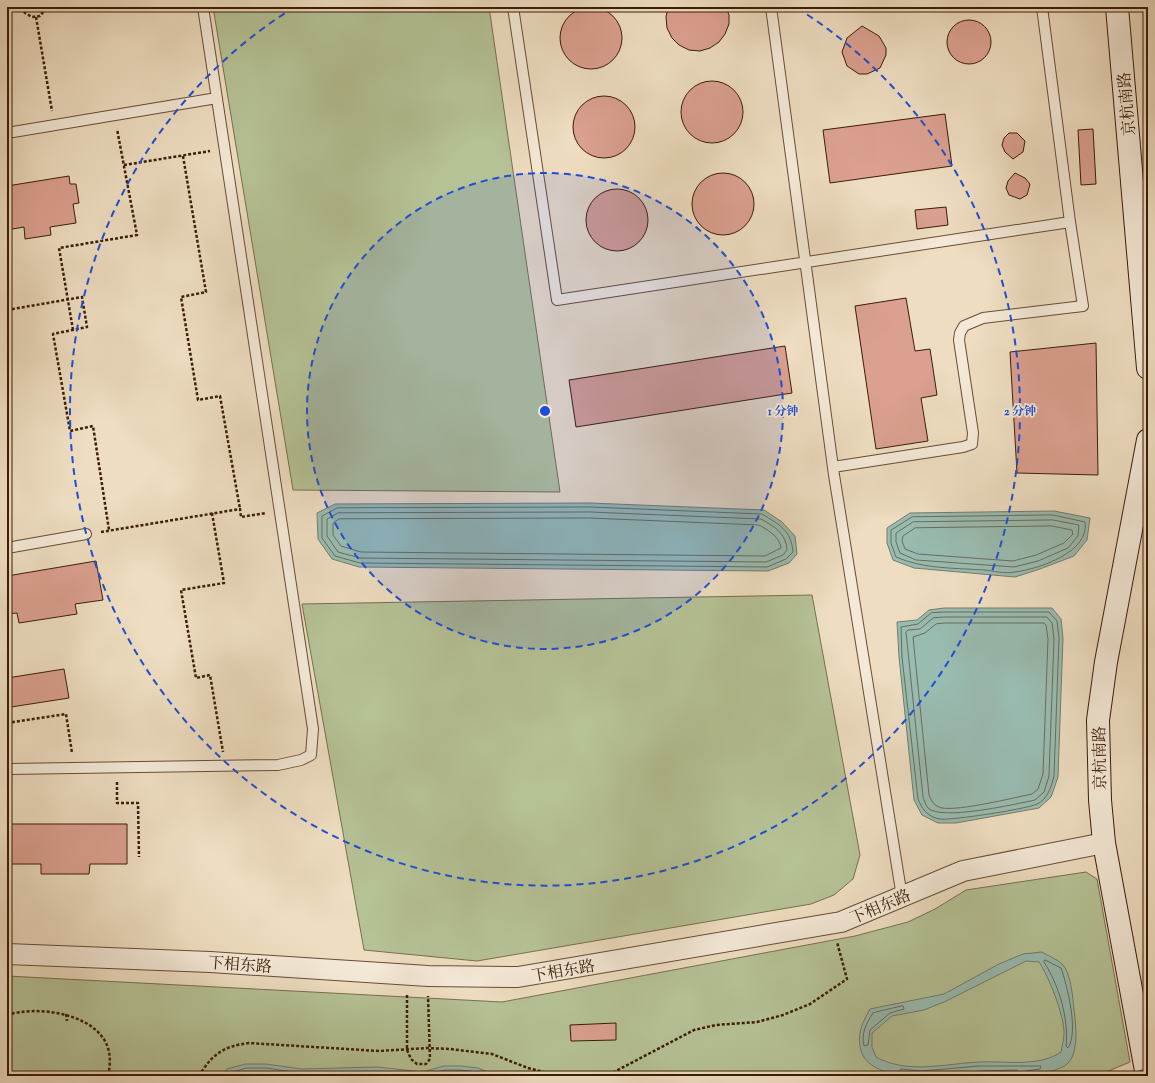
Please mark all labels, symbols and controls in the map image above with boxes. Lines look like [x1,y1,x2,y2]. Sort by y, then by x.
street label: 京杭南路 [1114,71,1143,137]
text: 1 分钟 [767,403,798,421]
text: 2 分钟 [1004,403,1036,421]
centre of rings [538,404,552,418]
street label: 京杭南路 [1089,726,1114,790]
street label: 下相东路 [847,885,915,931]
street label: 下相东路 [207,953,273,980]
street label: 下相东路 [530,956,597,989]

